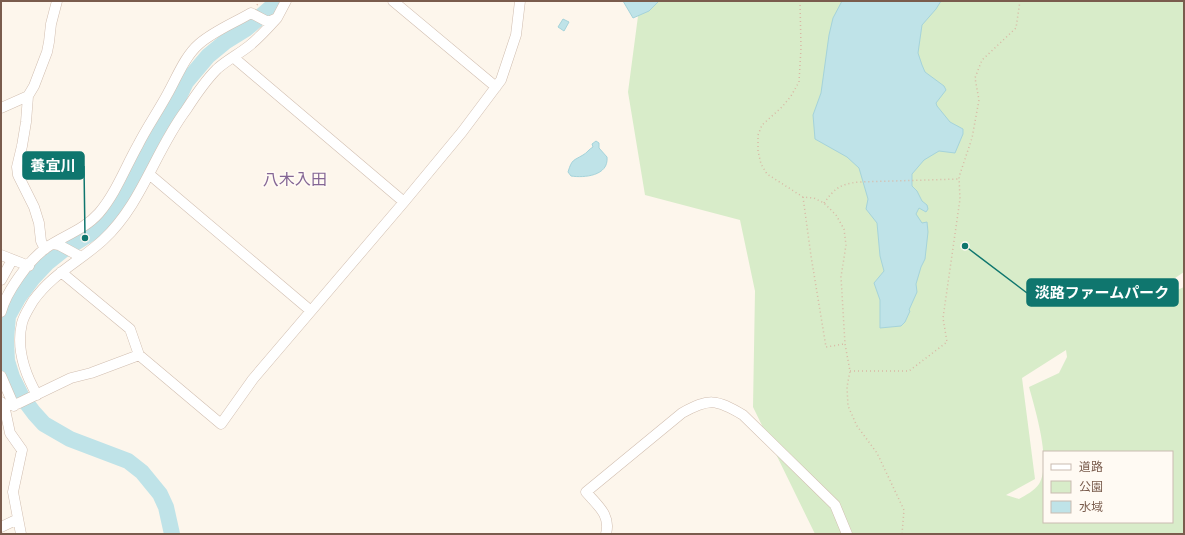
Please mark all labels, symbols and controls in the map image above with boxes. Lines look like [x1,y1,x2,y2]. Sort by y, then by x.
callout: 養宜川 [23,152,84,179]
text: 養宜川 [30,157,76,175]
district label: 八木入田 [263,170,327,189]
callout: 淡路ファームパーク [1027,279,1178,306]
text: 淡路ファームパーク [1035,284,1169,302]
legend [1043,451,1173,523]
text: 道路 [1079,460,1103,474]
text: 公園 [1079,480,1103,494]
text: 水域 [1079,500,1103,514]

